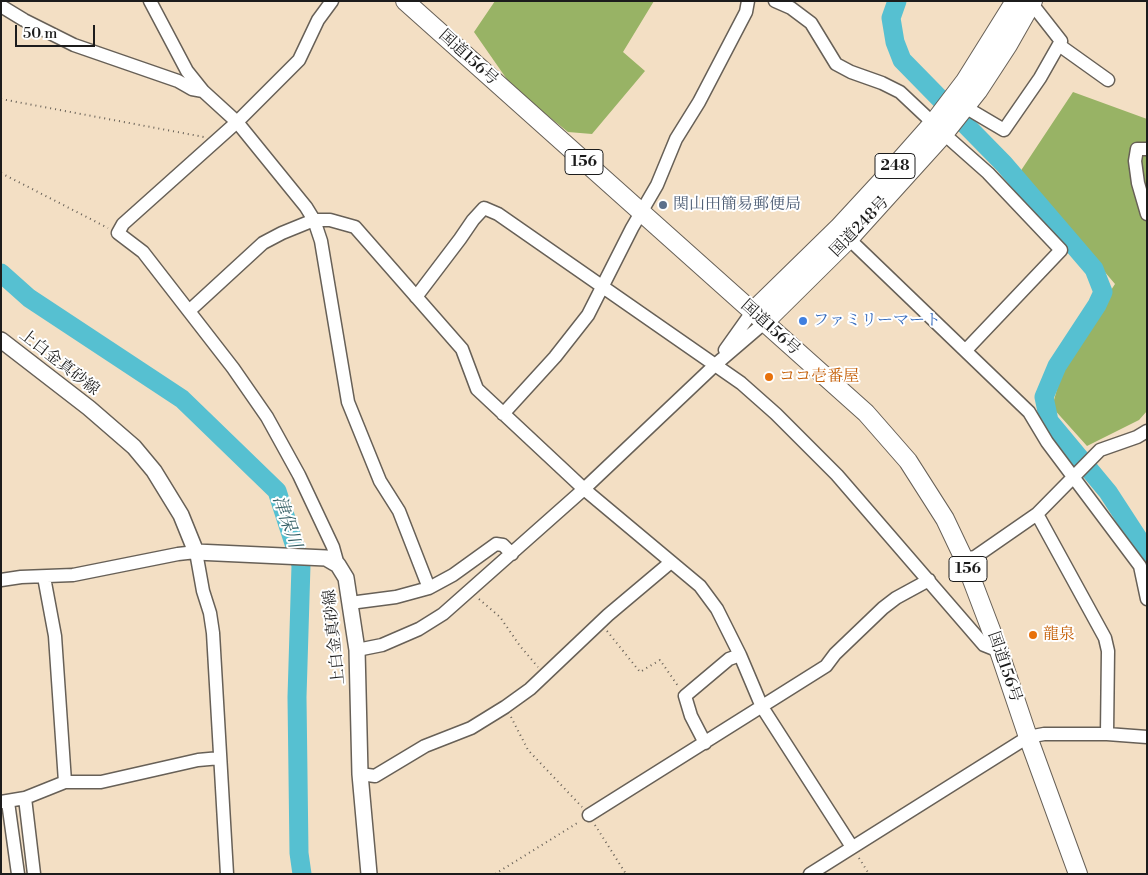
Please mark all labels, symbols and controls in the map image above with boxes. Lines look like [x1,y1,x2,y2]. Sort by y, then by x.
scale bar [18,15,98,47]
text: 50 m [23,24,57,43]
street label: 国道156号 [434,26,502,90]
road number: 156 [565,150,603,174]
road number: 248 [875,154,915,178]
street label: 国道248号 [826,193,894,261]
place label: 関山田簡易郵便局 [673,195,801,215]
marker: 関山田簡易郵便局 [657,199,669,211]
street label: 国道156号 [736,296,804,360]
place label: ファミリーマート [813,311,941,331]
marker: ファミリーマート [797,315,809,327]
street label: 上白金真砂線 [15,326,103,400]
place label: ココ壱番屋 [779,367,859,387]
marker: ココ壱番屋 [763,371,775,383]
water label: 津保川 [267,493,305,551]
road number: 156 [949,556,987,582]
street label: 上白金真砂線 [320,588,350,686]
place label: 龍泉 [1043,625,1075,645]
street label: 国道156号 [983,629,1025,705]
marker: 龍泉 [1027,629,1039,641]

